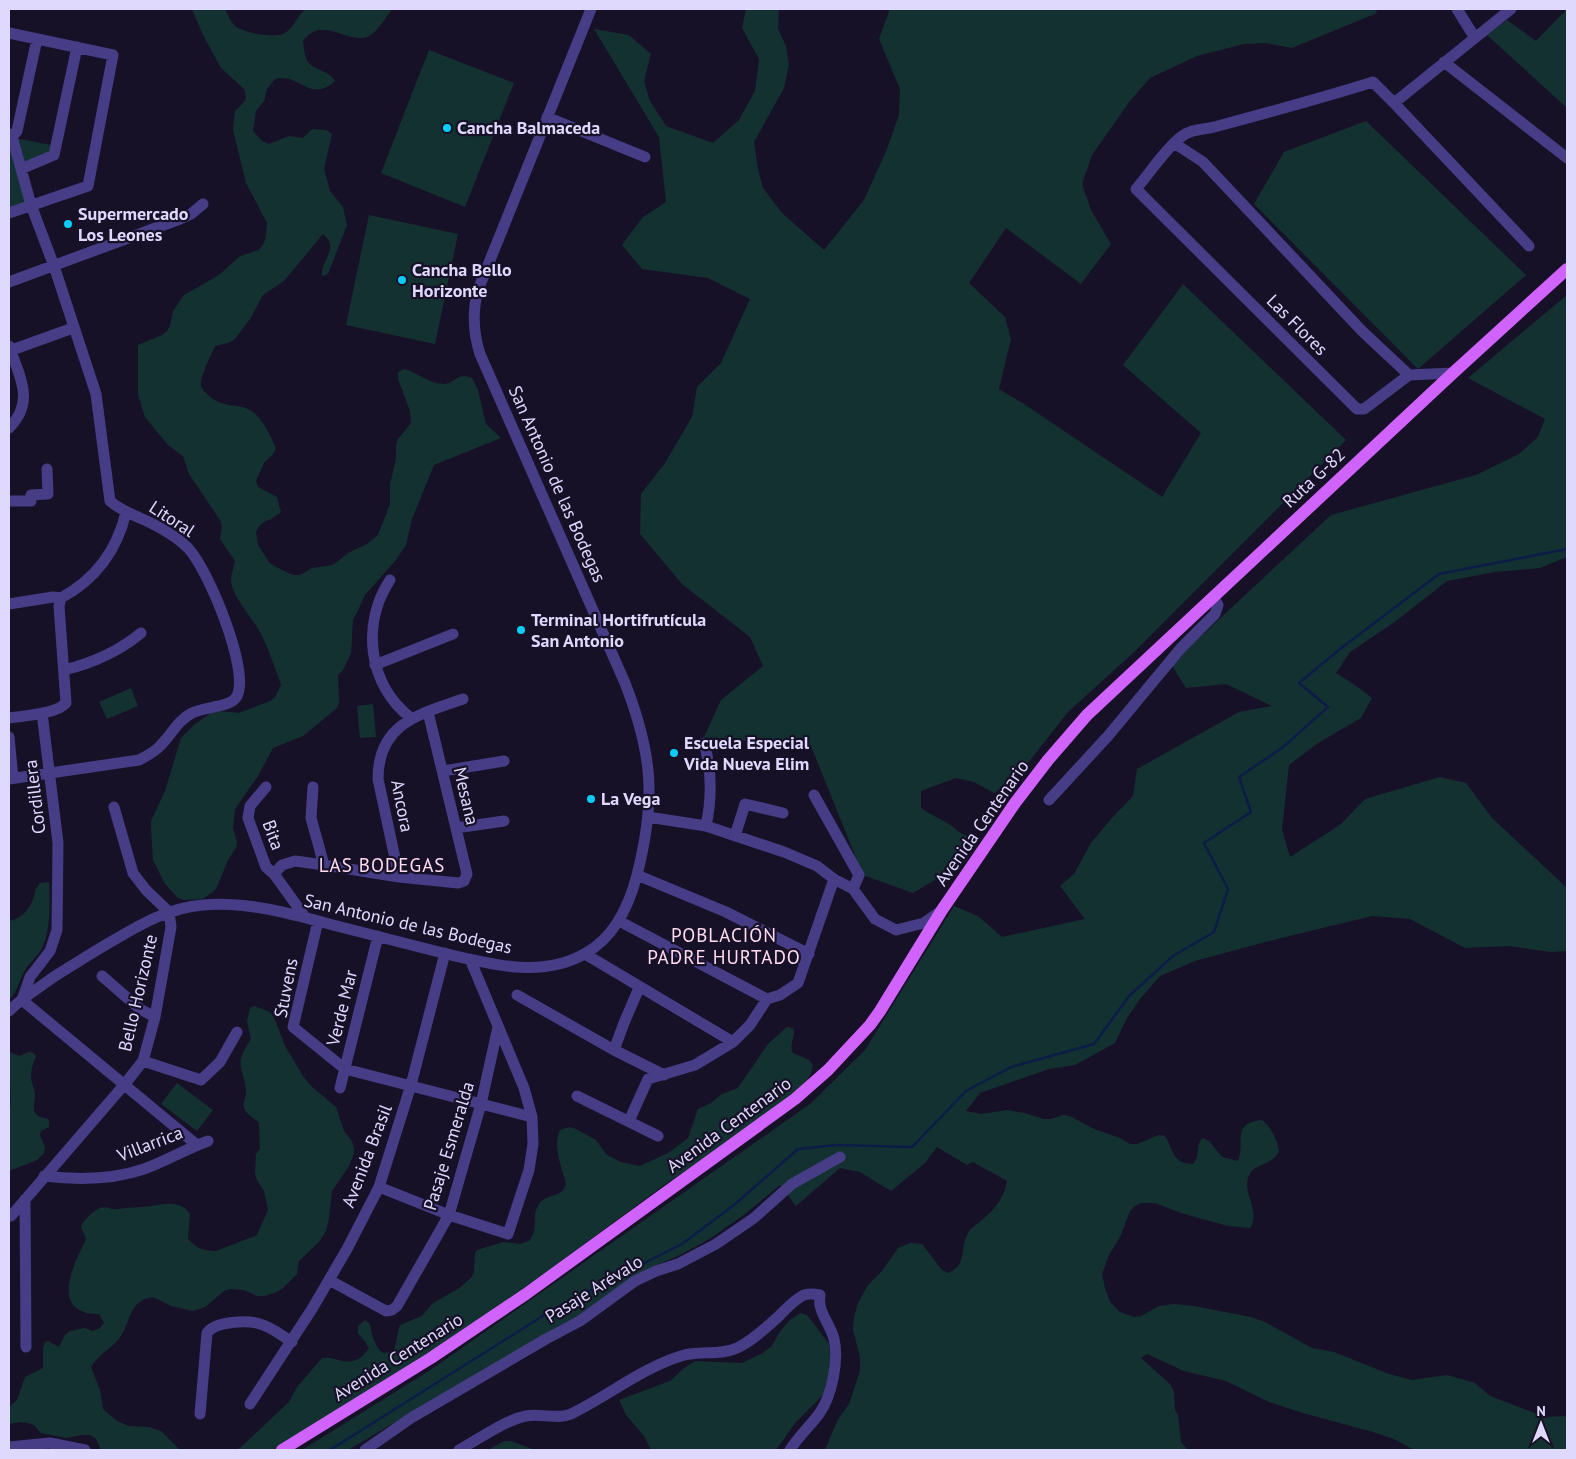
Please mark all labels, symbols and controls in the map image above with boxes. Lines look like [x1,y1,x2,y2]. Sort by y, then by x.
place label: Cancha Balmaceda [457,116,600,139]
marker: Cancha Balmaceda [441,122,453,134]
place label: Supermercado Los Leones [78,202,189,246]
marker: Supermercado Los Leones [62,218,74,230]
place label: Cancha Bello Horizonte [412,258,512,302]
marker: Cancha Bello Horizonte [396,274,408,286]
street label: Las Flores [1262,289,1333,360]
street label: San Antonio de las Bodegas [504,382,611,586]
street label: Ruta G-82 [1278,443,1350,512]
street label: Litoral [145,495,200,542]
place label: Terminal Hortifrutícula San Antonio [531,608,706,652]
marker: Terminal Hortifrutícula San Antonio [515,624,527,636]
place label: Escuela Especial Vida Nueva Elim [683,731,810,775]
marker: Escuela Especial Vida Nueva Elim [668,747,680,759]
street label: Avenida Centenario [930,755,1034,890]
street label: Cordillera [19,759,50,836]
street label: Mesana [449,765,484,827]
street label: Ancora [386,778,419,834]
place label: La Vega [601,787,660,810]
marker: La Vega [585,793,597,805]
street label: Bita [257,817,289,853]
district label: LAS BODEGAS [319,853,445,877]
street label: San Antonio de las Bodegas [302,888,514,959]
district label: POBLACIÓN PADRE HURTADO [647,923,801,969]
street label: Bello Horizonte [113,932,162,1054]
street label: Stuvens [268,956,303,1020]
street label: Verde Mar [321,968,362,1049]
street label: Avenida Centenario [662,1072,796,1178]
street label: Pasaje Esmeralda [418,1079,479,1213]
street label: Avenida Brasil [336,1100,397,1211]
street label: Villarrica [113,1121,186,1167]
street label: Pasaje Arévalo [541,1249,647,1328]
street label: Avenida Centenario [329,1307,467,1406]
north arrow [1516,1399,1566,1449]
text: N [1536,1402,1546,1420]

